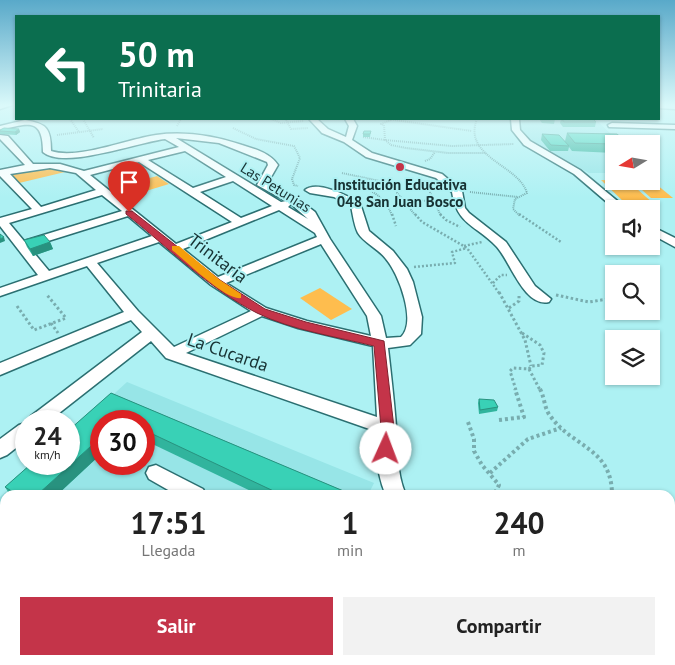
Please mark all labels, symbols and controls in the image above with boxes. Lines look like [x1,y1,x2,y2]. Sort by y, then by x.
text: 50 m [118,31,195,77]
icon: left [35,35,100,100]
text: Trinitaria [118,75,202,103]
north arrow [605,135,660,190]
map controls [605,135,660,385]
street label: Las Petunias [237,158,315,216]
pin [108,161,150,212]
marker: Institución Educativa 048 San Juan Bosco [394,161,406,173]
icon: arrive [115,168,143,196]
place label: Institución Educativa 048 San Juan Bosco [333,175,467,211]
button: sound [605,200,660,255]
street label: Trinitaria [184,228,252,288]
button: search [605,265,660,320]
street label: La Cucarda [184,327,272,377]
button: layers [605,330,660,385]
speed limit sign: 30 [90,410,155,475]
text: 24 [33,420,62,452]
position arrow [359,422,411,474]
text: km/h [34,447,61,462]
text: 17:51 [130,503,207,542]
text: 1 [342,503,359,542]
text: 240 [493,503,545,542]
text: Llegada [142,540,195,560]
text: min [337,540,363,560]
text: m [513,540,526,560]
button: Salir [20,597,333,655]
button: Compartir [343,597,655,655]

